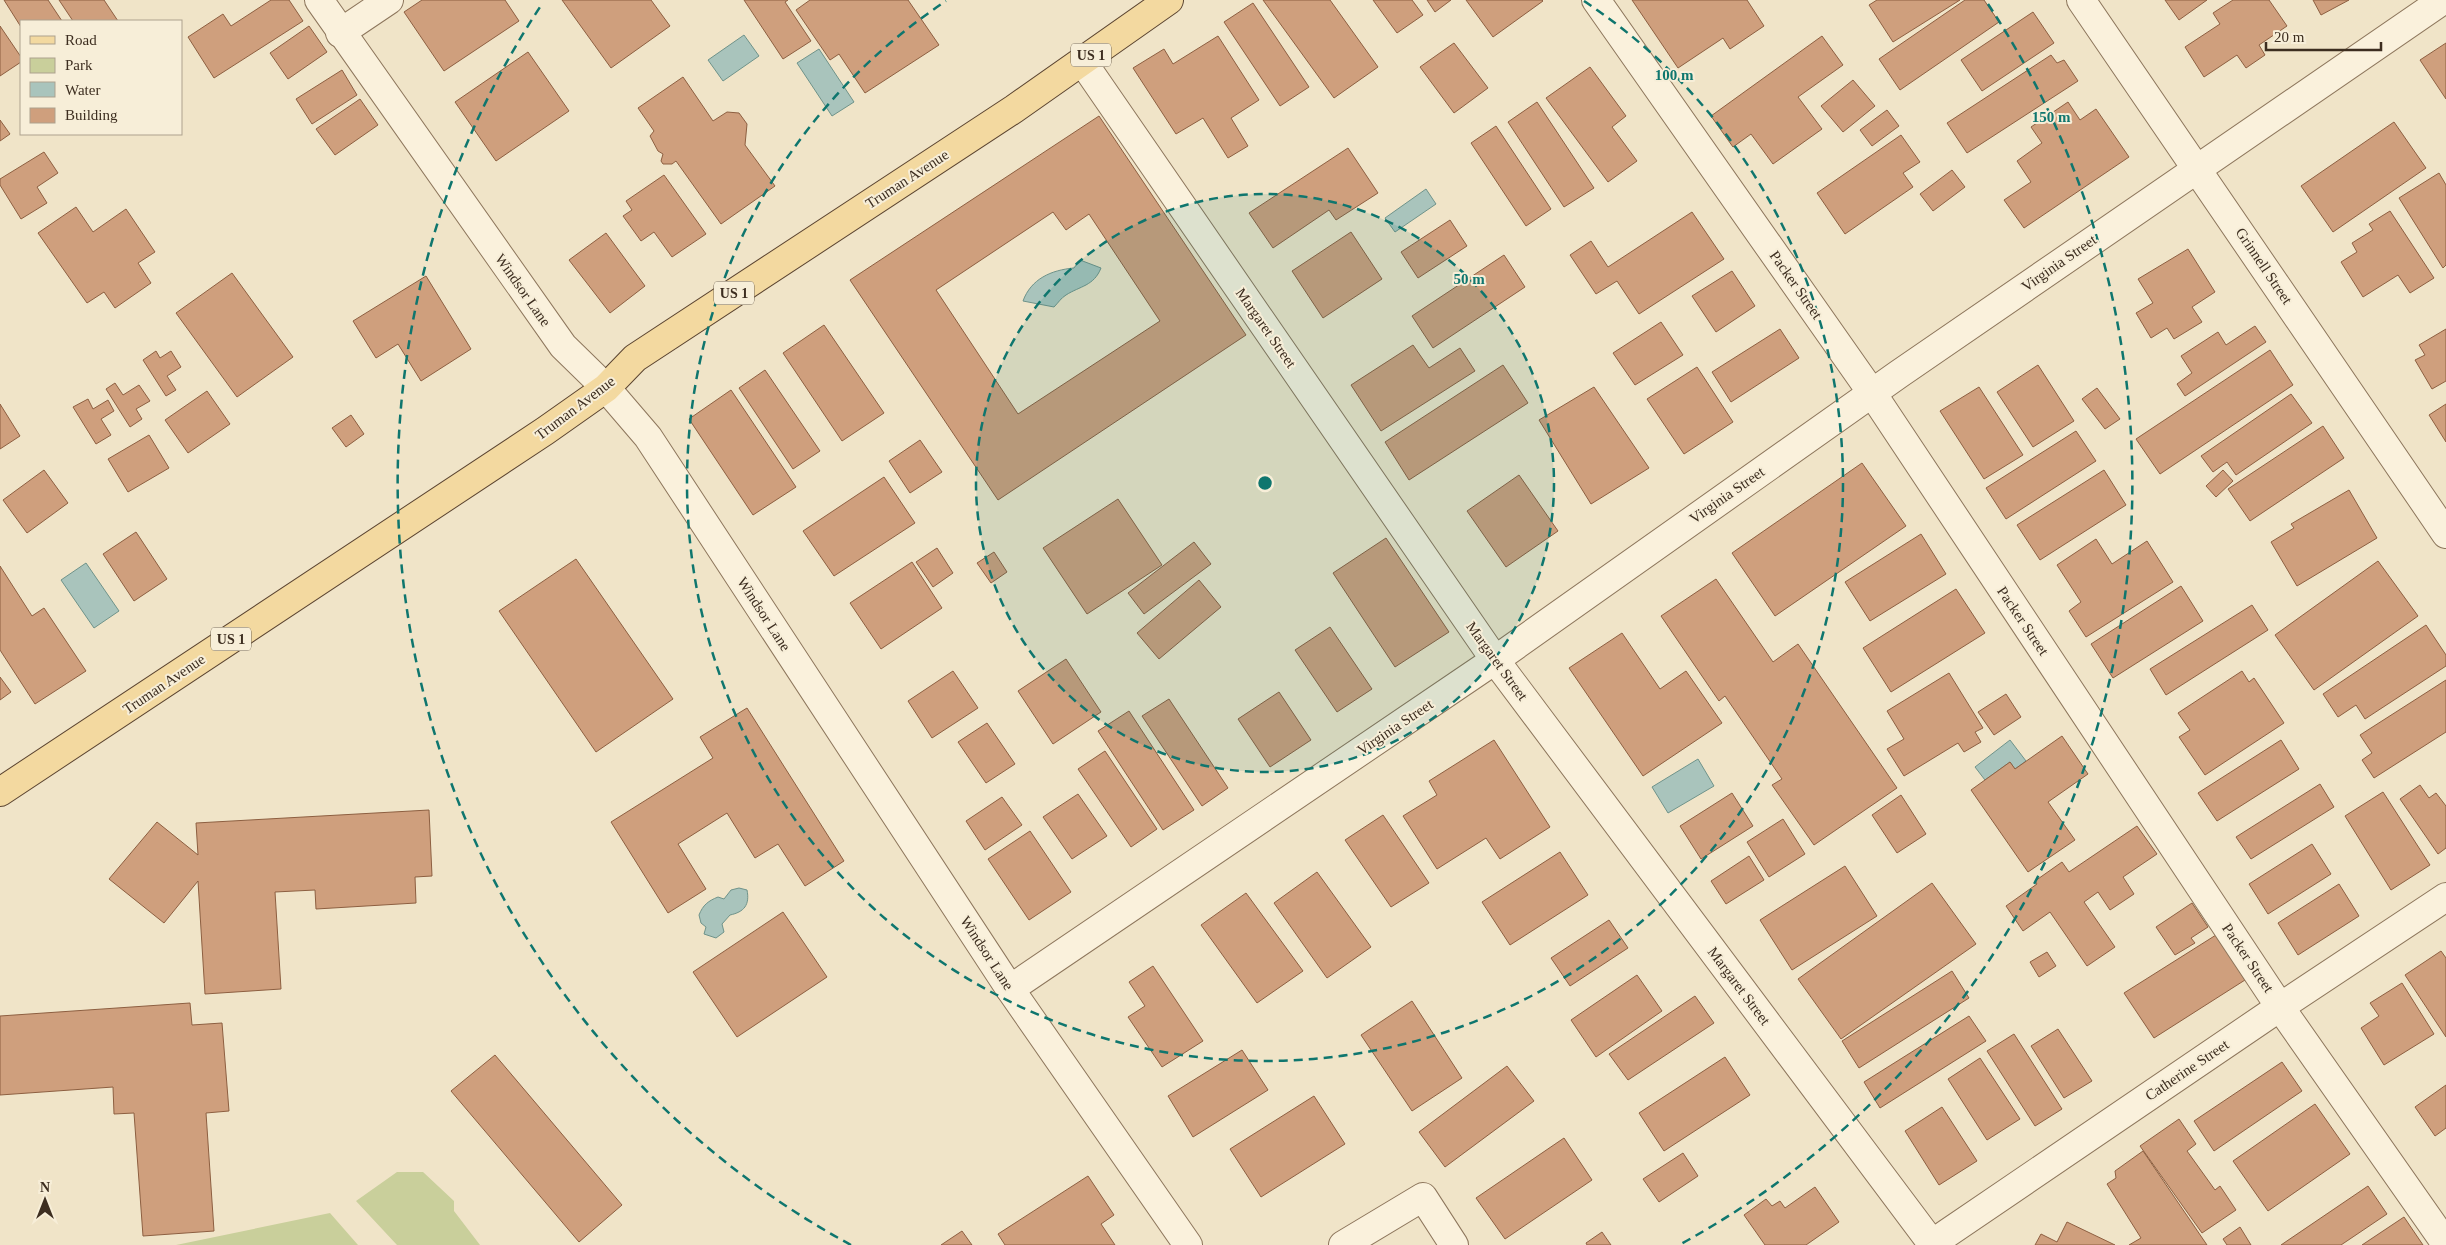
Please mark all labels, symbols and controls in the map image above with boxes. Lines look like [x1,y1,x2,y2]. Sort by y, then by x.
legend [20,20,182,135]
scale bar [2266,20,2381,52]
text: 20 m [2274,29,2305,45]
text: Road [65,32,97,48]
road number: US 1 [1071,44,1111,66]
text: Park [65,57,93,73]
text: 100 m [1655,67,1694,83]
text: Water [65,82,100,98]
text: Building [65,107,118,123]
text: 150 m [2032,109,2071,125]
street label: Truman Avenue [863,146,952,212]
street label: Grinnell Street [2233,225,2296,308]
street label: Virginia Street [2019,231,2100,295]
street label: Packer Street [1767,248,1826,323]
street label: Windsor Lane [492,251,554,330]
text: 50 m [1453,271,1485,287]
road number: US 1 [714,282,754,304]
street label: Margaret Street [1233,285,1300,372]
street label: Truman Avenue [532,373,618,443]
street label: Virginia Street [1687,463,1768,527]
centre of rings [1256,474,1274,492]
street label: Windsor Lane [734,574,794,654]
street label: Packer Street [1994,584,2052,659]
street label: Margaret Street [1463,619,1531,704]
road number: US 1 [211,628,251,650]
street label: Truman Avenue [120,651,208,717]
street label: Virginia Street [1354,695,1436,758]
street label: Windsor Lane [957,913,1017,993]
street label: Packer Street [2219,921,2277,996]
street label: Margaret Street [1704,944,1774,1029]
street label: Catherine Street [2142,1036,2232,1104]
north arrow [20,1175,70,1225]
text: N [40,1180,50,1195]

